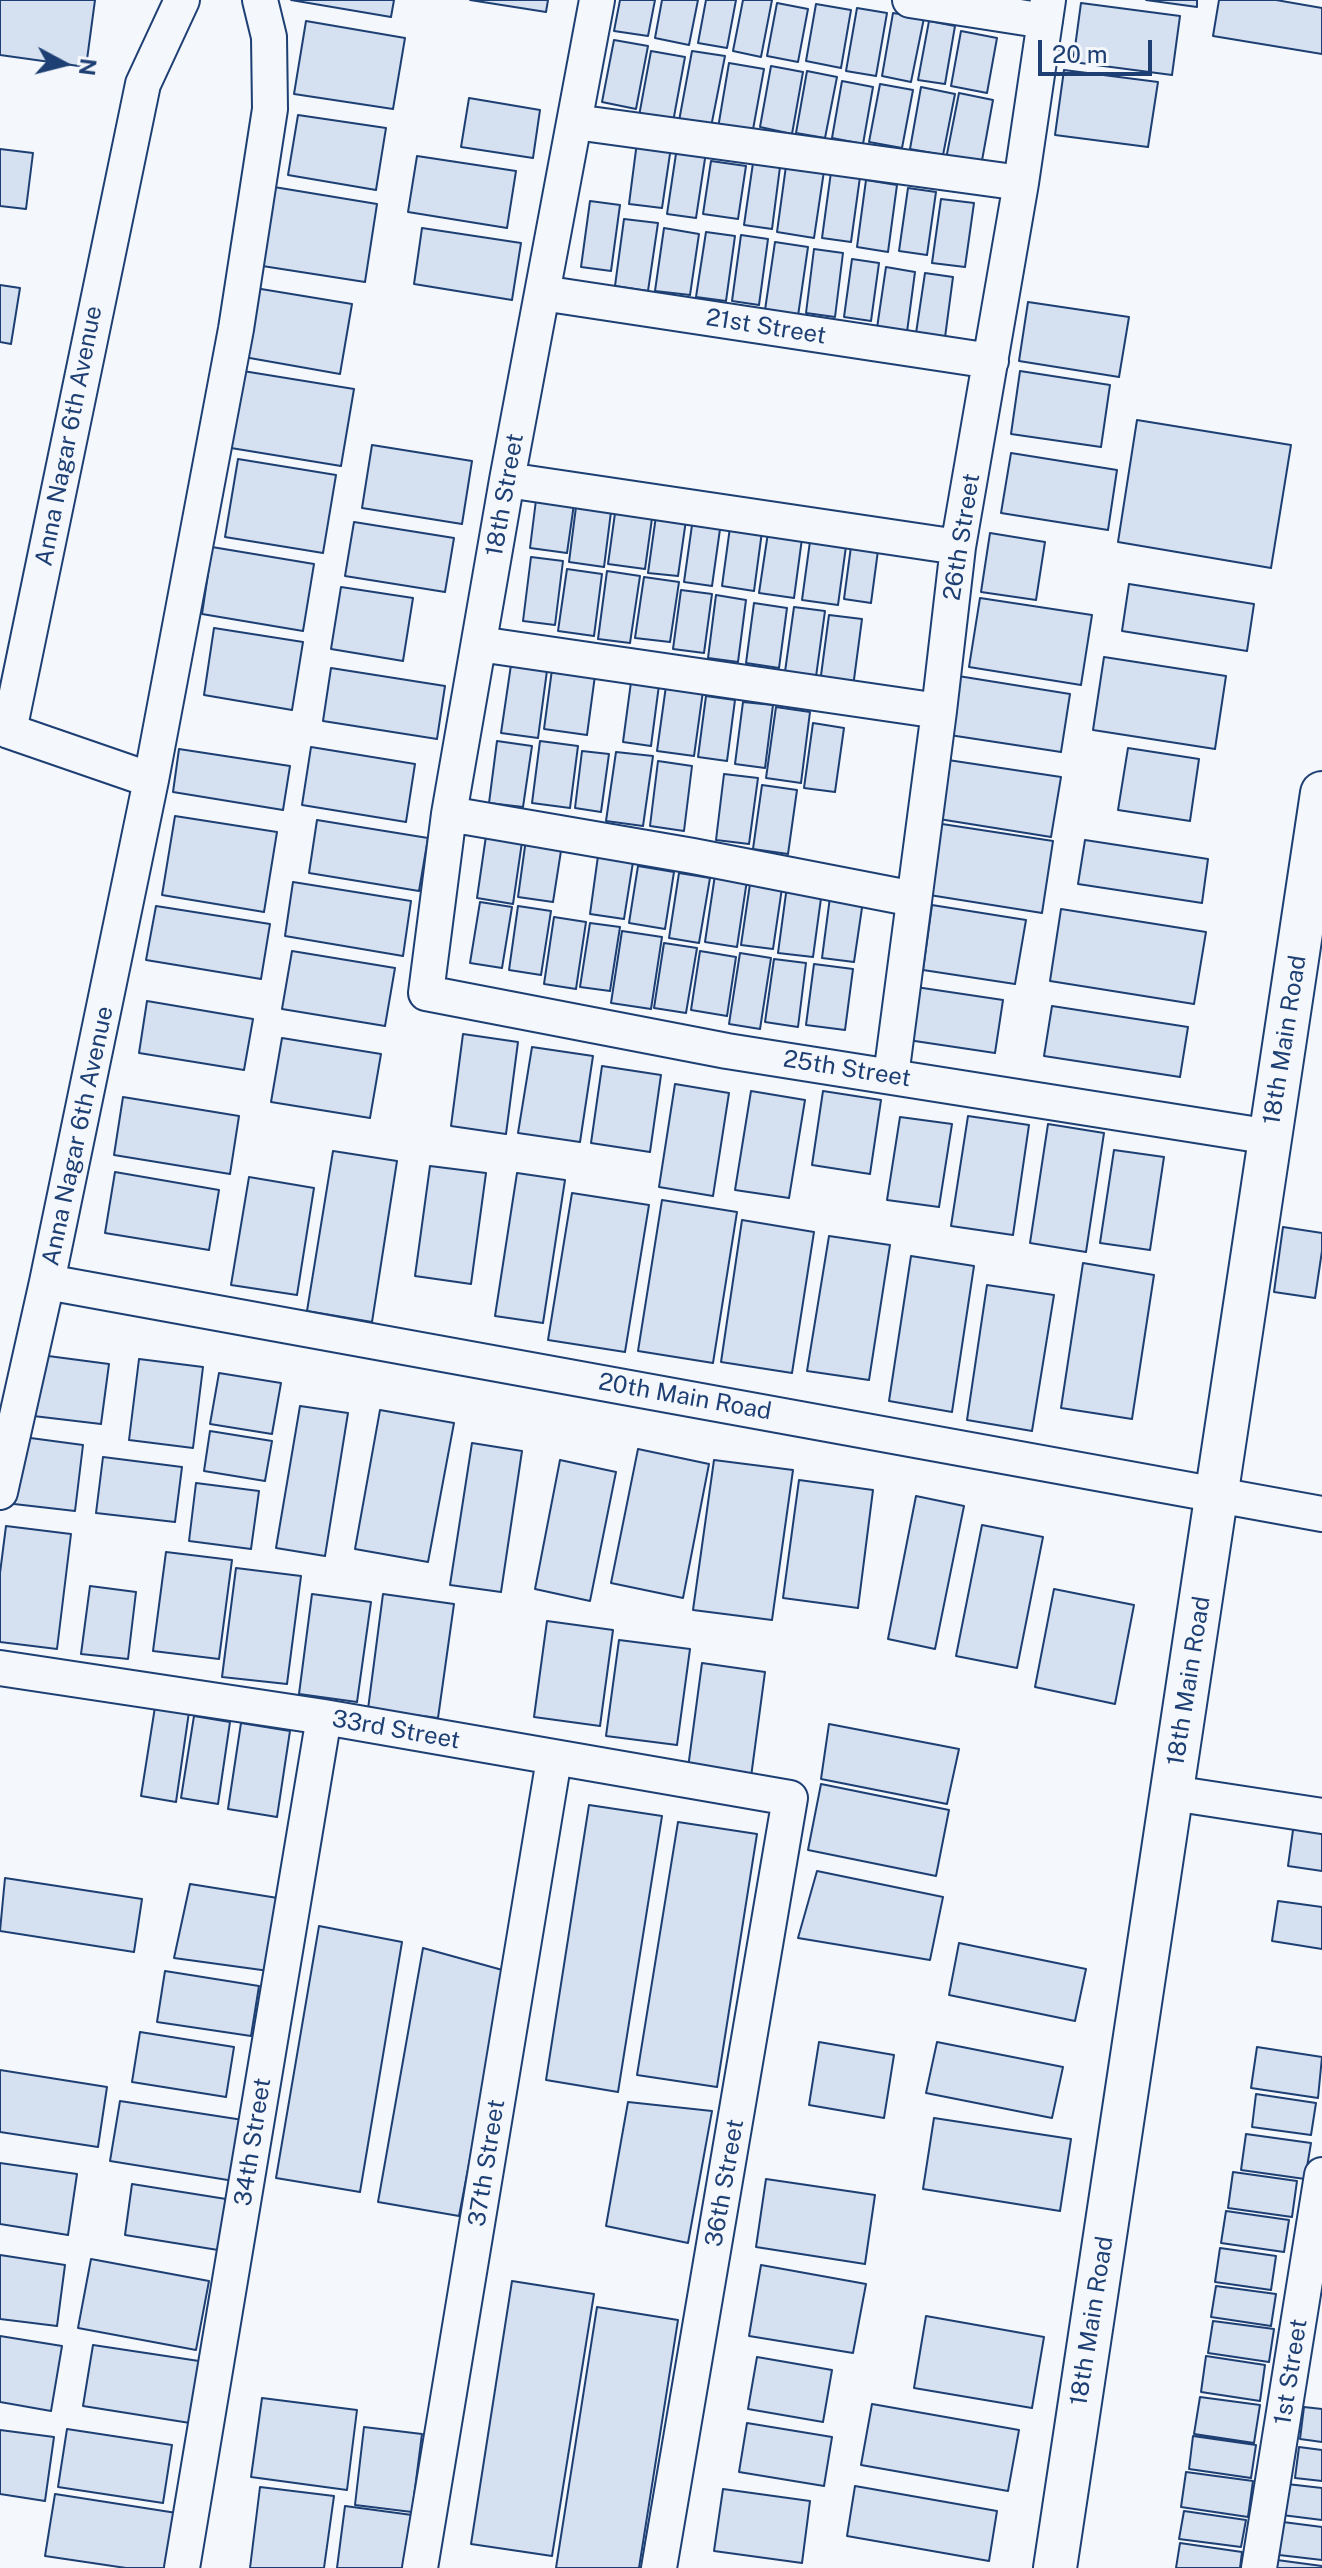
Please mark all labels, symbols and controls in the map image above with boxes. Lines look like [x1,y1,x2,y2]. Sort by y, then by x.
north arrow [24,24,104,104]
scale bar [1042,24,1156,74]
text: 20 m [1052,40,1108,68]
text: N [74,57,102,77]
street label: Anna Nagar 6th Avenue [30,303,108,569]
street label: 21st Street [704,303,828,351]
street label: 18th Street [480,431,530,559]
street label: 26th Street [938,471,986,603]
street label: 18th Main Road [1257,953,1313,1127]
street label: Anna Nagar 6th Avenue [36,1004,120,1268]
street label: 25th Street [781,1045,913,1093]
street label: 20th Main Road [596,1368,774,1426]
street label: 18th Main Road [1161,1594,1217,1768]
street label: 33rd Street [330,1705,462,1755]
street label: 34th Street [229,2076,277,2208]
street label: 37th Street [463,2097,511,2229]
street label: 36th Street [700,2117,750,2249]
street label: 18th Main Road [1064,2234,1120,2408]
street label: 1st Street [1268,2317,1314,2427]

